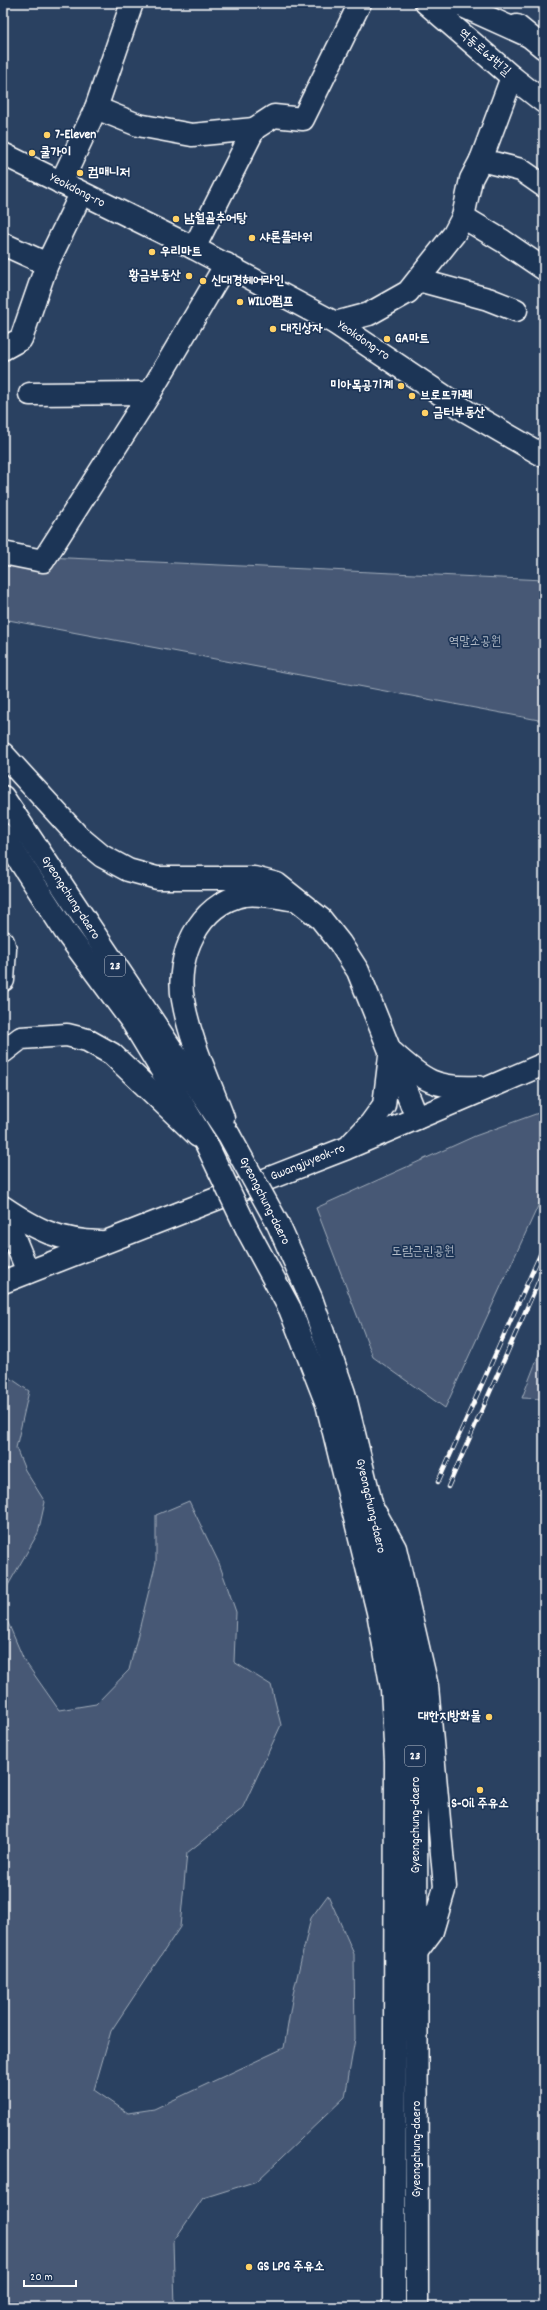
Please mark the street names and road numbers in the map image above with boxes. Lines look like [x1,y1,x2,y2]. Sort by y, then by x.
street label: 역동로63번길 [453,25,515,81]
street label: Yeokdong-ro [46,169,108,213]
street label: Yeokdong-ro [333,316,393,366]
street label: Gyeongchung-daero [36,852,104,944]
road number: 23 [105,956,125,976]
street label: Gwangjuyeok-ro [268,1139,348,1187]
street label: Gyeongchung-daero [234,1154,294,1248]
street label: Gyeongchung-daero [350,1457,390,1555]
road number: 23 [405,1746,425,1766]
street label: Gyeongchung-daero [407,1777,426,1873]
street label: Gyeongchung-daero [408,2101,427,2197]

